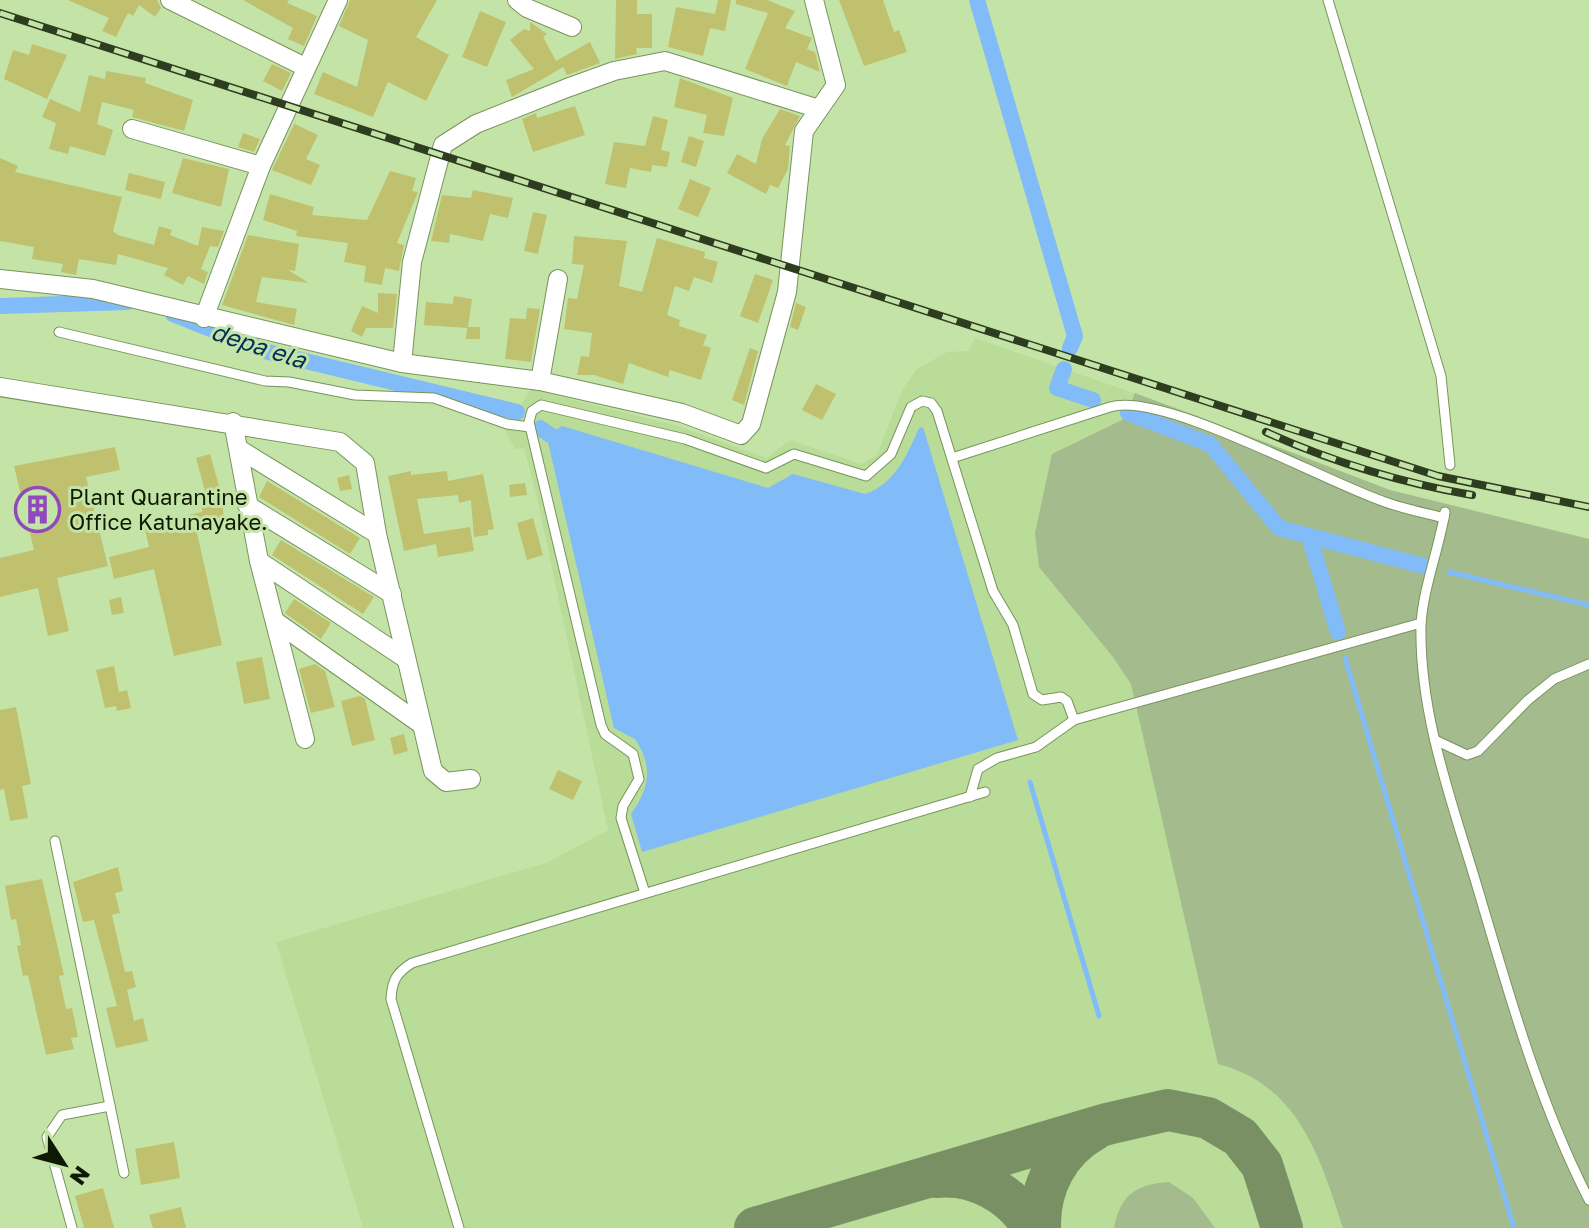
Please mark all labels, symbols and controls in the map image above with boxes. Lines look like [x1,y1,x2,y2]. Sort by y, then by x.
water label: depa ela [208,316,312,374]
place label: Plant Quarantine Office Katunayake. [69,483,268,535]
building icon: Plant Quarantine Office Katunayake. [14,485,62,533]
north arrow [24,1124,104,1204]
text: N [65,1161,96,1191]

